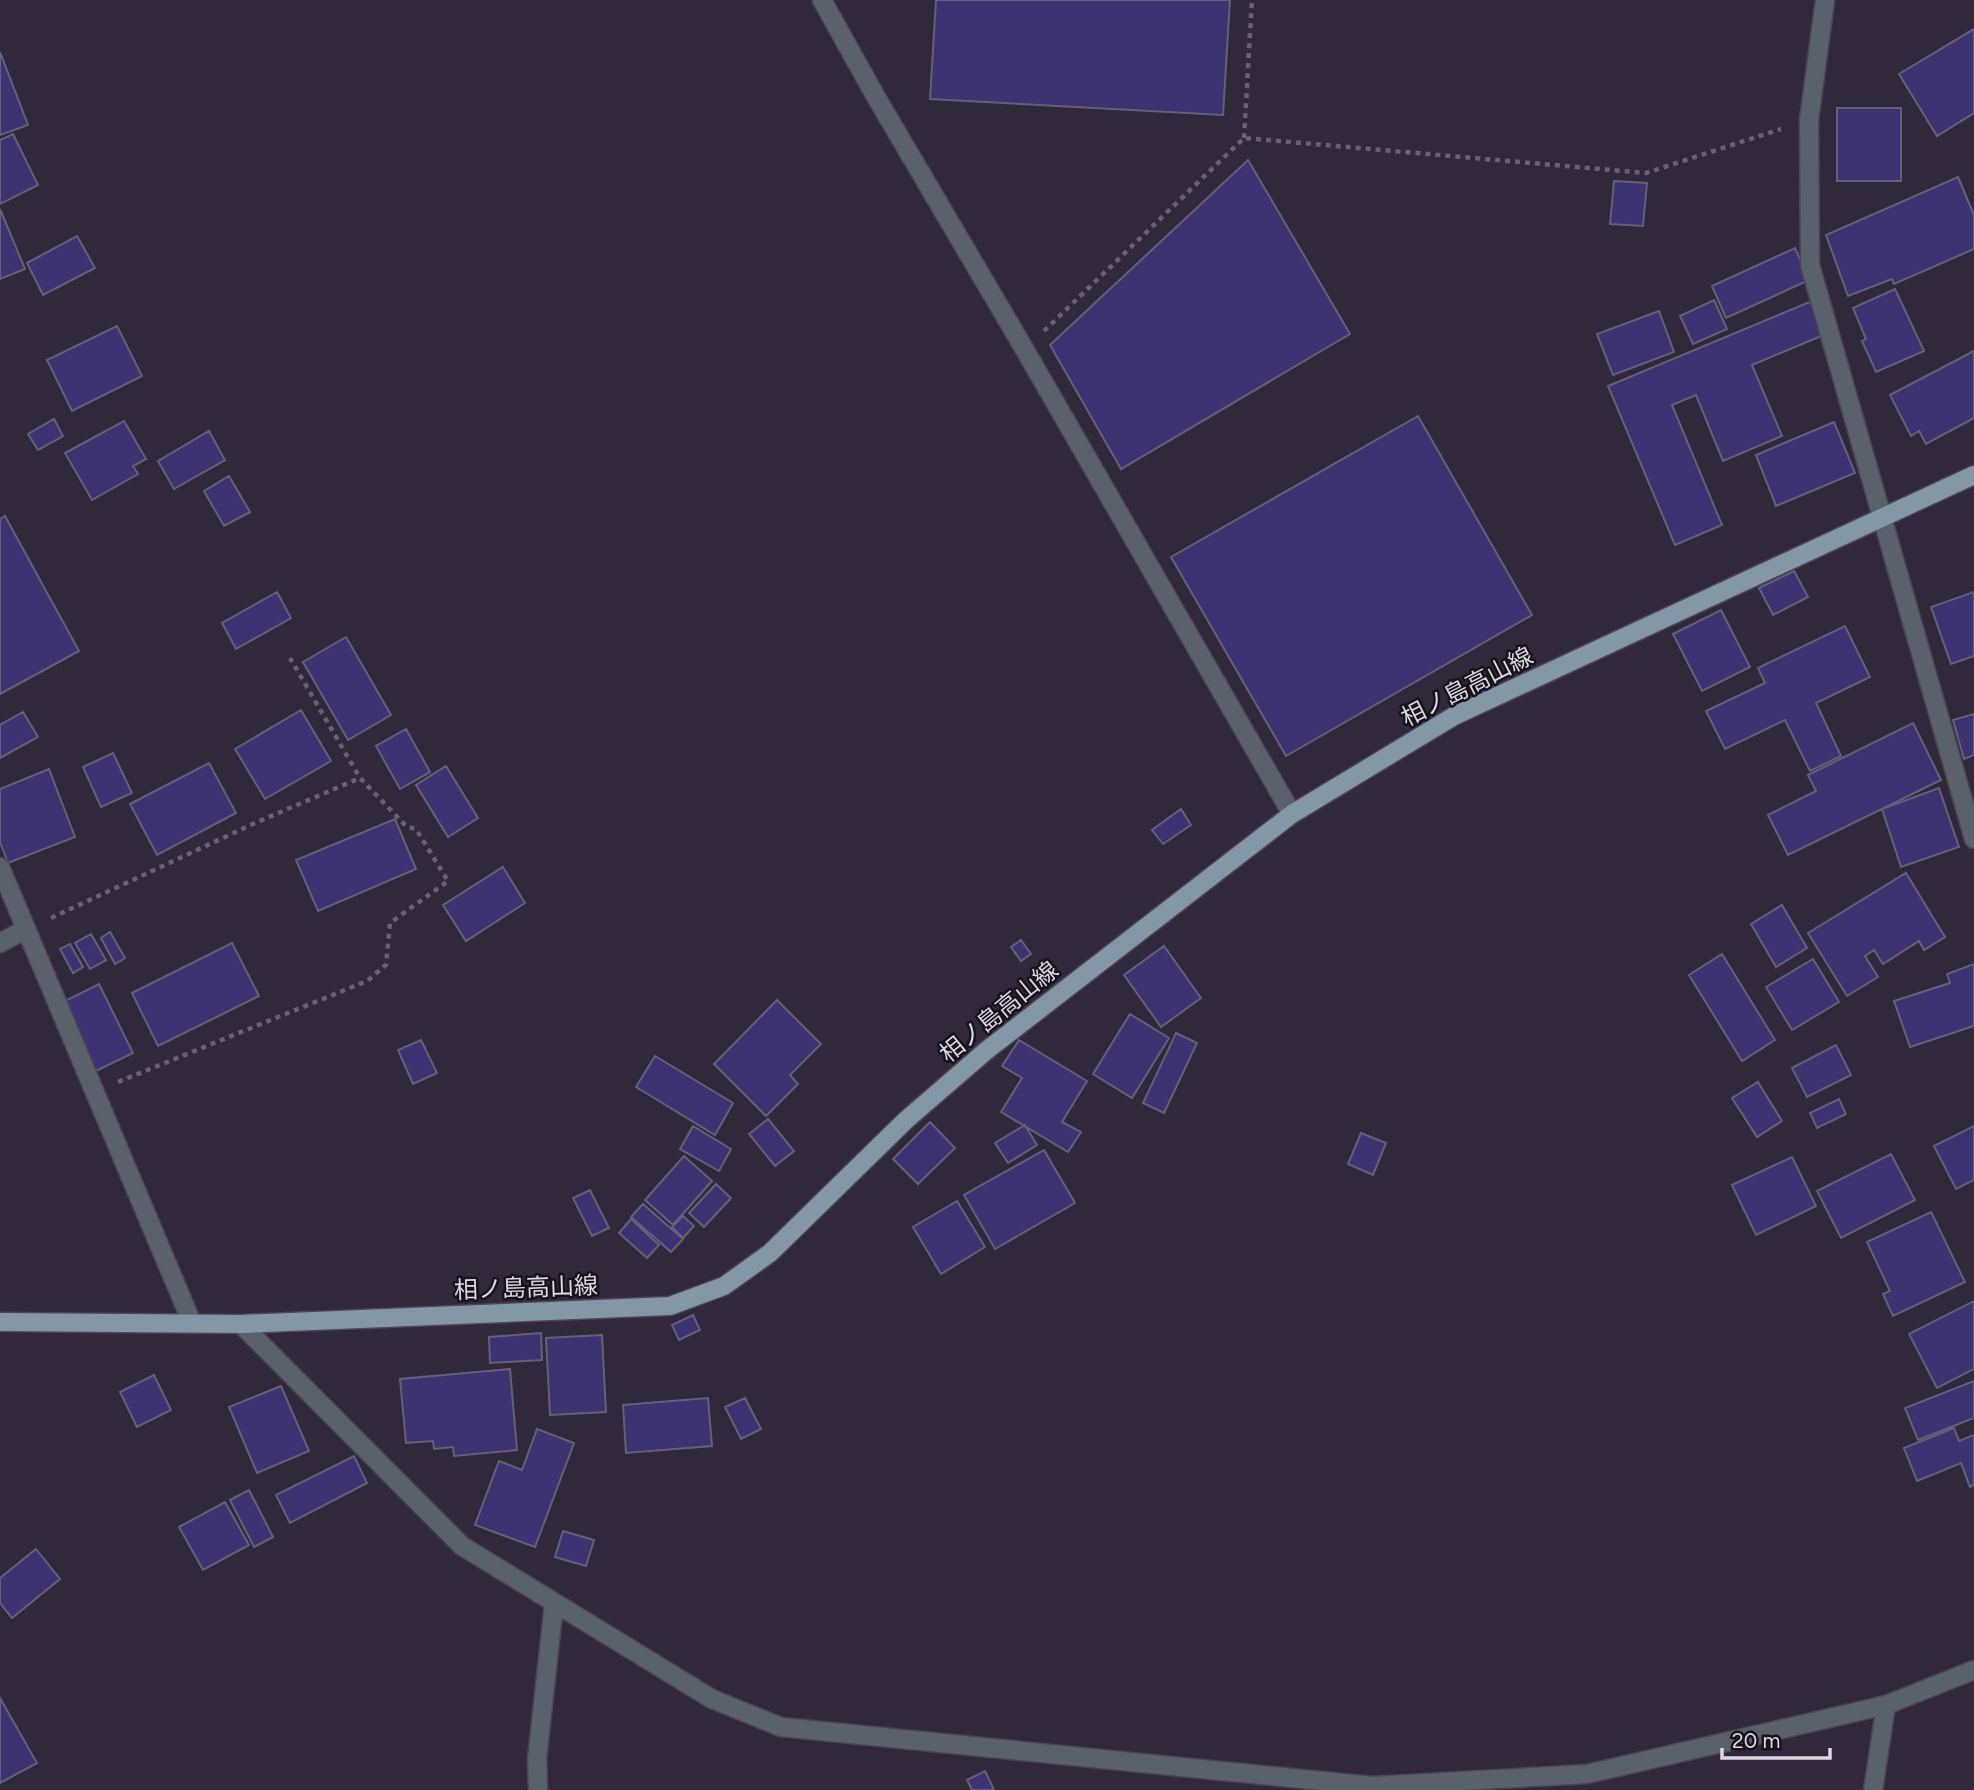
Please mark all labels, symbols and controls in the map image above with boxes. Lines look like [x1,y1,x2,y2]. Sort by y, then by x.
street label: 相ノ島高山線 [1396,641,1538,732]
street label: 相ノ島高山線 [934,955,1064,1068]
street label: 相ノ島高山線 [454,1270,598,1305]
scale bar [1722,1716,1830,1760]
text: 20 m [1732,1728,1780,1753]

